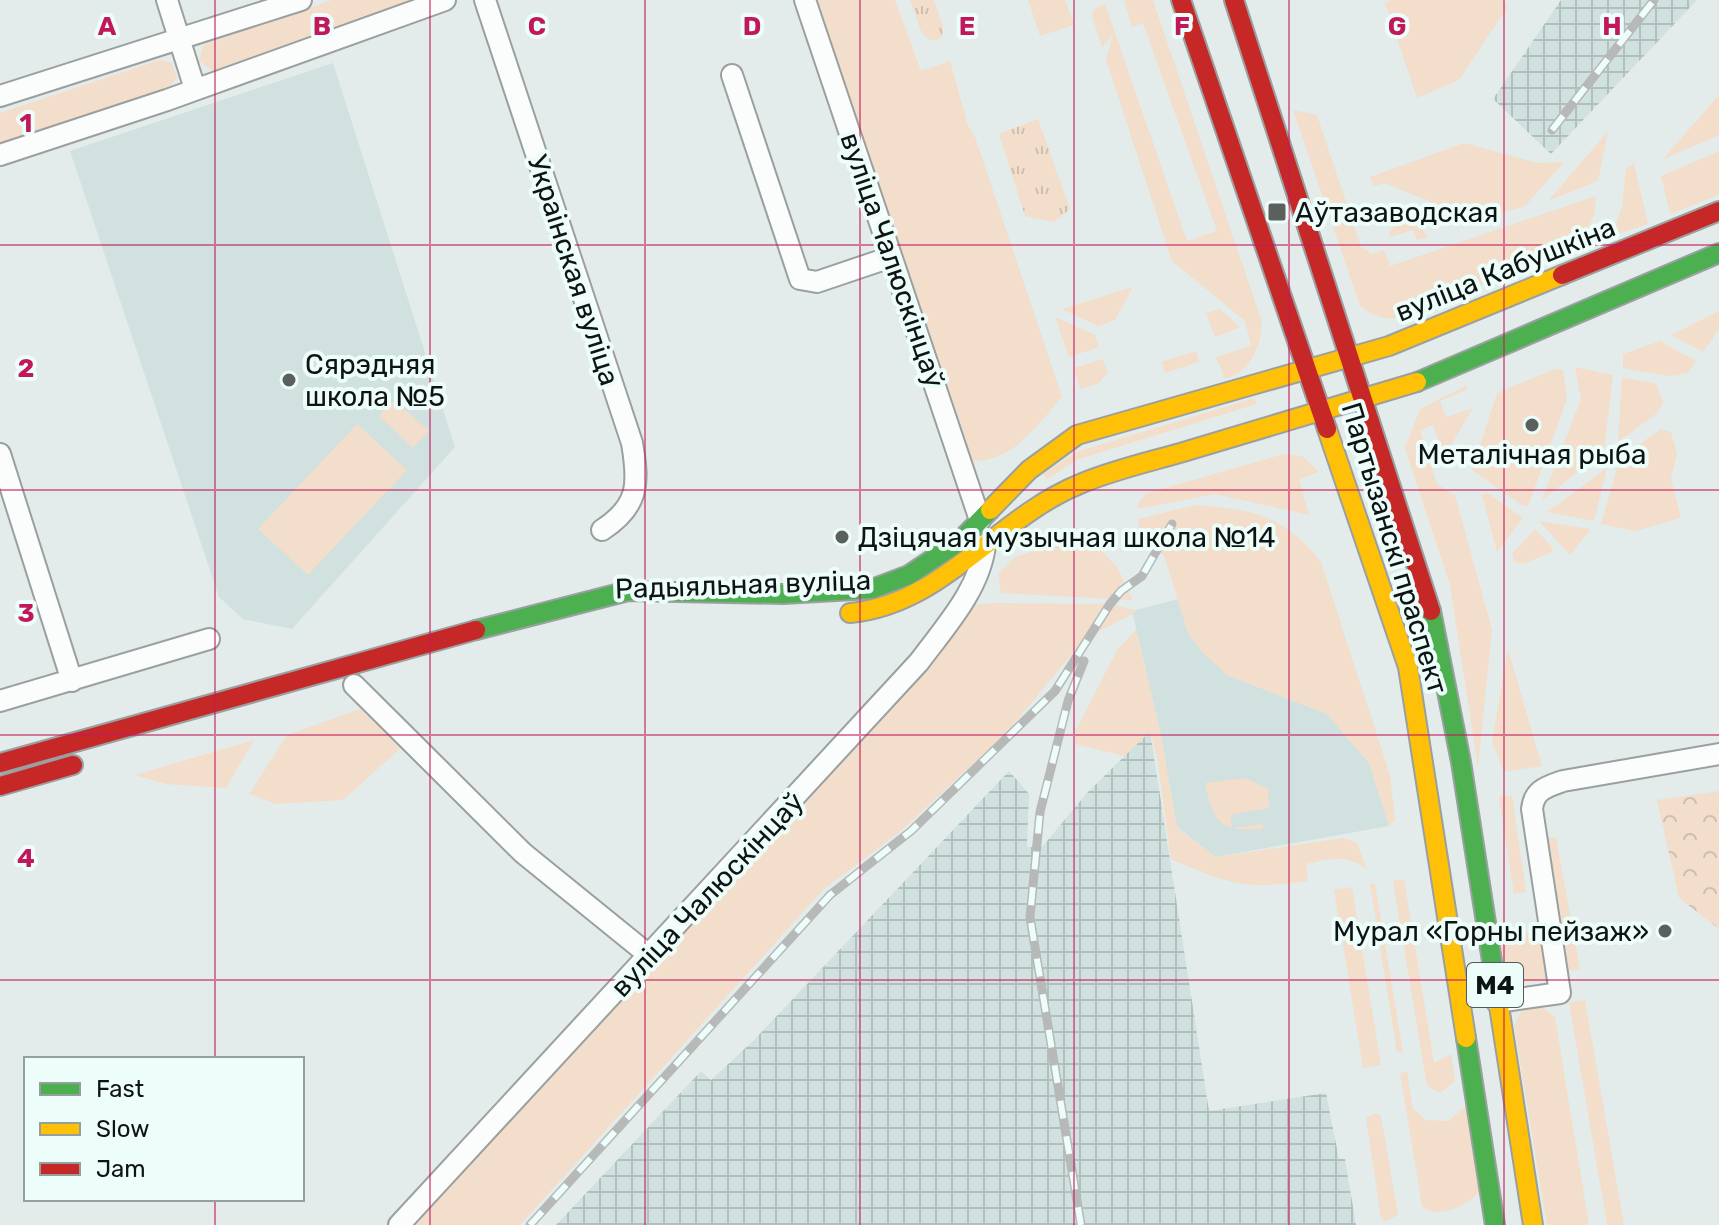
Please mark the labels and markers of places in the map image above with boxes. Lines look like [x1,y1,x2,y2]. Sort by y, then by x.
place label: Аўтазаводская [1295,196,1498,229]
marker: Аўтазаводская [1266,201,1288,223]
place label: Сярэдняя школа №5 [305,348,445,413]
marker: Сярэдняя школа №5 [280,371,298,389]
marker: Металічная рыба [1523,416,1541,434]
place label: Металічная рыба [1418,438,1647,471]
place label: Дзіцячая музычная школа №14 [858,521,1276,554]
marker: Дзіцячая музычная школа №14 [833,528,851,546]
place label: Мурал «Горны пейзаж» [1333,915,1649,948]
marker: Мурал «Горны пейзаж» [1656,922,1674,940]

